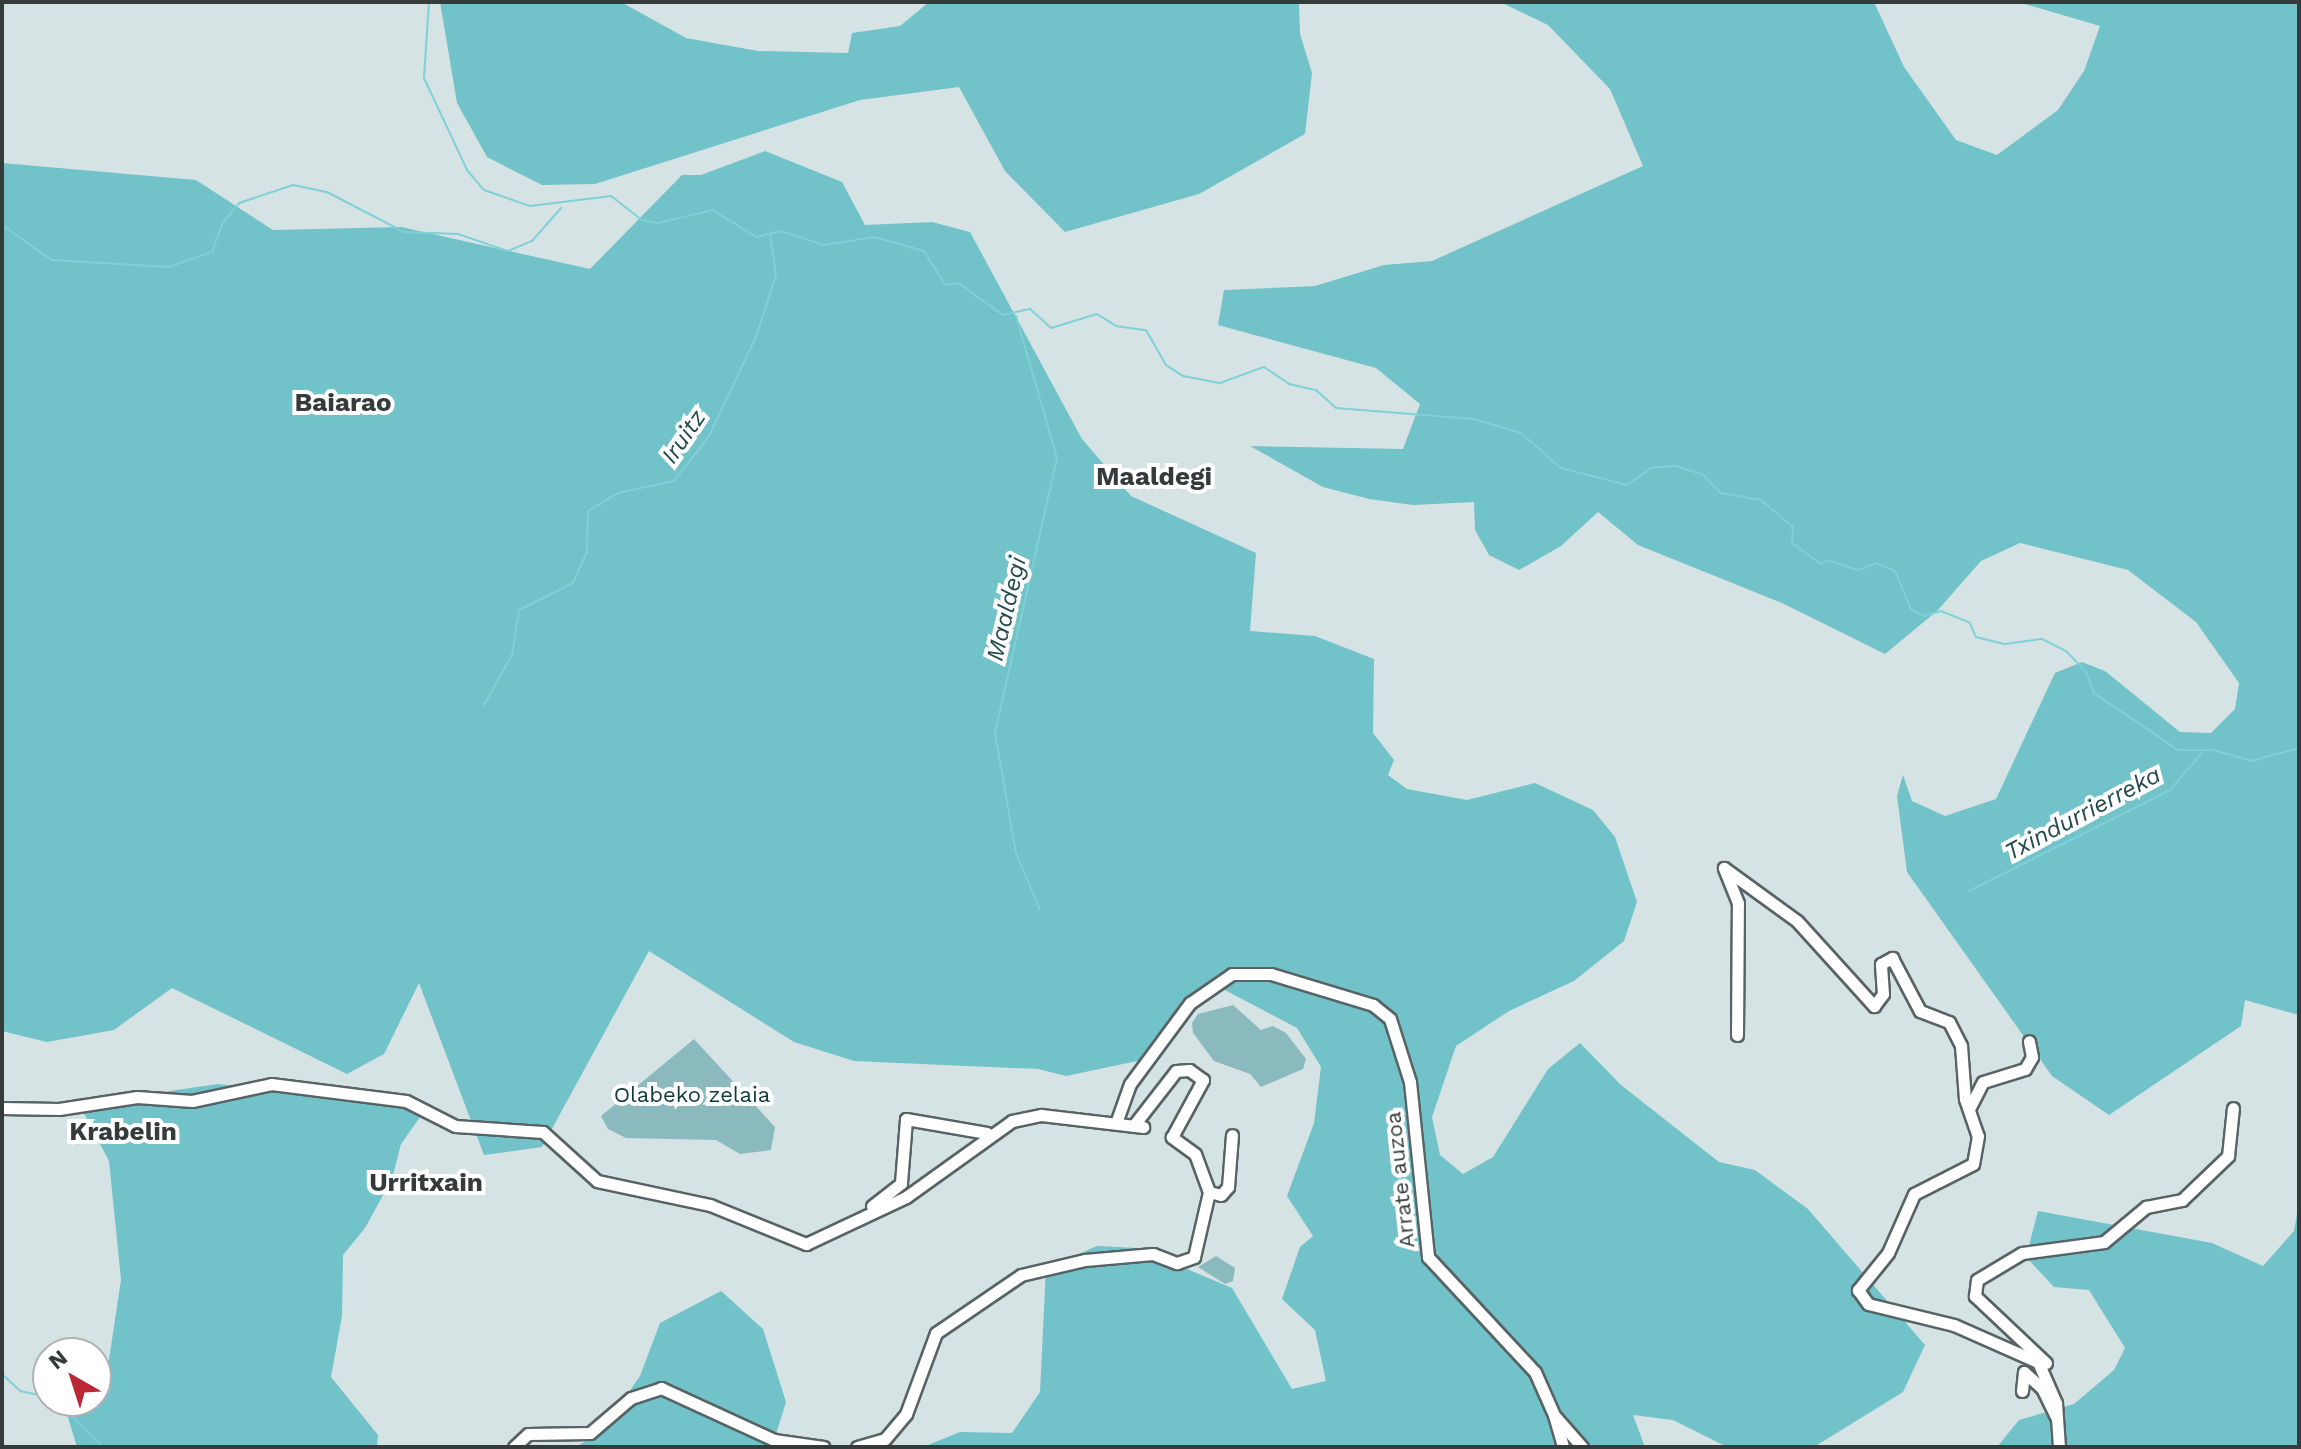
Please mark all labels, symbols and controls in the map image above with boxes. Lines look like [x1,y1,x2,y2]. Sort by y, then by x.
district label: Baiarao [294,387,392,419]
water label: Iruitz [656,405,712,469]
district label: Maaldegi [1096,461,1212,493]
water label: Maaldegi [981,554,1033,664]
water label: Txindurrierreka [2000,761,2166,867]
park label: Olabeko zelaia [614,1082,770,1108]
street label: Arrate auzoa [1380,1111,1420,1249]
district label: Krabelin [69,1116,177,1148]
district label: Urritxain [369,1167,483,1199]
north arrow [32,1337,112,1417]
text: N [44,1345,72,1374]

